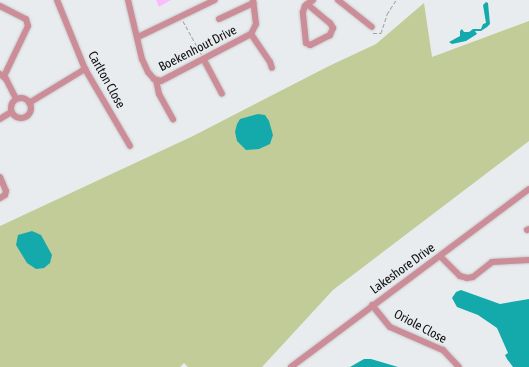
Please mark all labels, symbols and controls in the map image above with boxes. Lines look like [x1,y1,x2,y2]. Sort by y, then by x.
street label: Boekenhout Drive [156,23,240,75]
street label: Carlton Close [84,49,128,111]
street label: Lakeshore Drive [368,240,438,298]
street label: Oriole Close [391,307,449,347]

